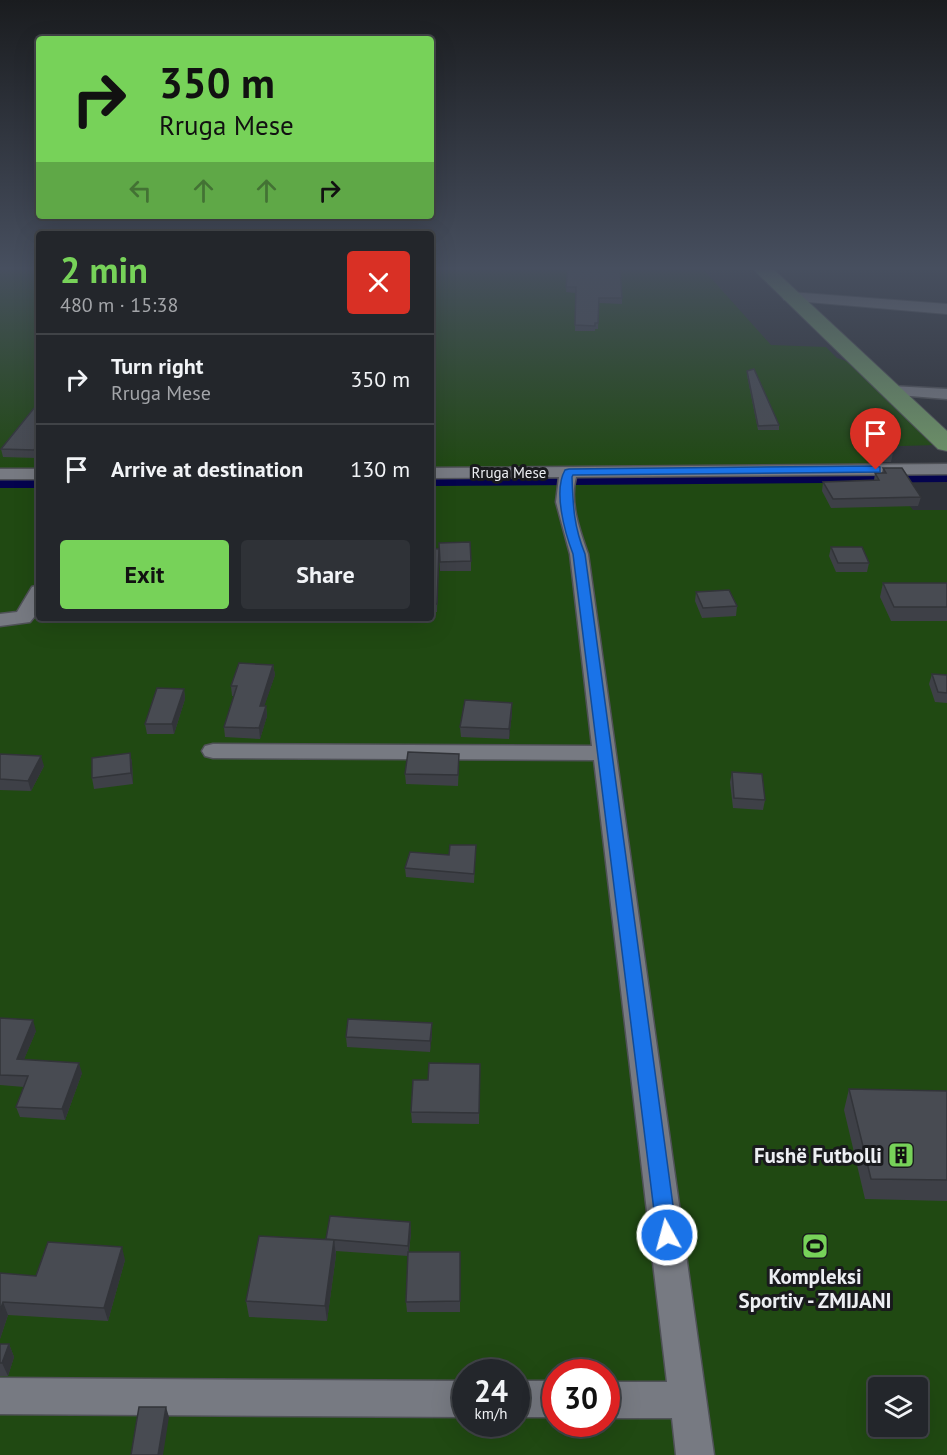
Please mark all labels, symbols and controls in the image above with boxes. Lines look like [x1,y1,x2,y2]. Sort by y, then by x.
text: 350 m [159,55,275,110]
icon: right [60,60,138,138]
text: Rruga Mese [159,108,294,142]
icon: left [124,174,157,207]
icon: ahead [187,174,220,207]
icon: ahead [250,174,283,207]
icon: right [313,174,346,207]
text: 2 min [60,246,148,293]
button: close [347,251,410,314]
text: 480 m · 15:38 [60,292,178,318]
text: Turn right [111,352,203,380]
icon: right [60,363,93,396]
text: 350 m [350,365,410,393]
text: Rruga Mese [111,380,211,406]
pin [850,408,901,470]
icon: arrive [859,417,892,450]
icon: arrive [60,453,93,486]
text: Arrive at destination [111,455,303,483]
text: 130 m [350,455,410,483]
street label: Rruga Mese [472,463,546,482]
button: Exit [60,540,229,609]
button: Share [241,540,410,609]
building icon: Fushë Futbolli [886,1140,916,1170]
place label: Fushë Futbolli [754,1142,882,1169]
position arrow [635,1203,699,1267]
sports icon: Kompleksi Sportiv - ZMIJANI [800,1231,830,1261]
place label: Kompleksi Sportiv - ZMIJANI [739,1263,891,1314]
speed limit sign: 30 [542,1359,620,1437]
text: 24 [474,1371,508,1410]
map controls [868,1377,928,1437]
button: layers [868,1377,928,1437]
text: km/h [475,1404,507,1423]

